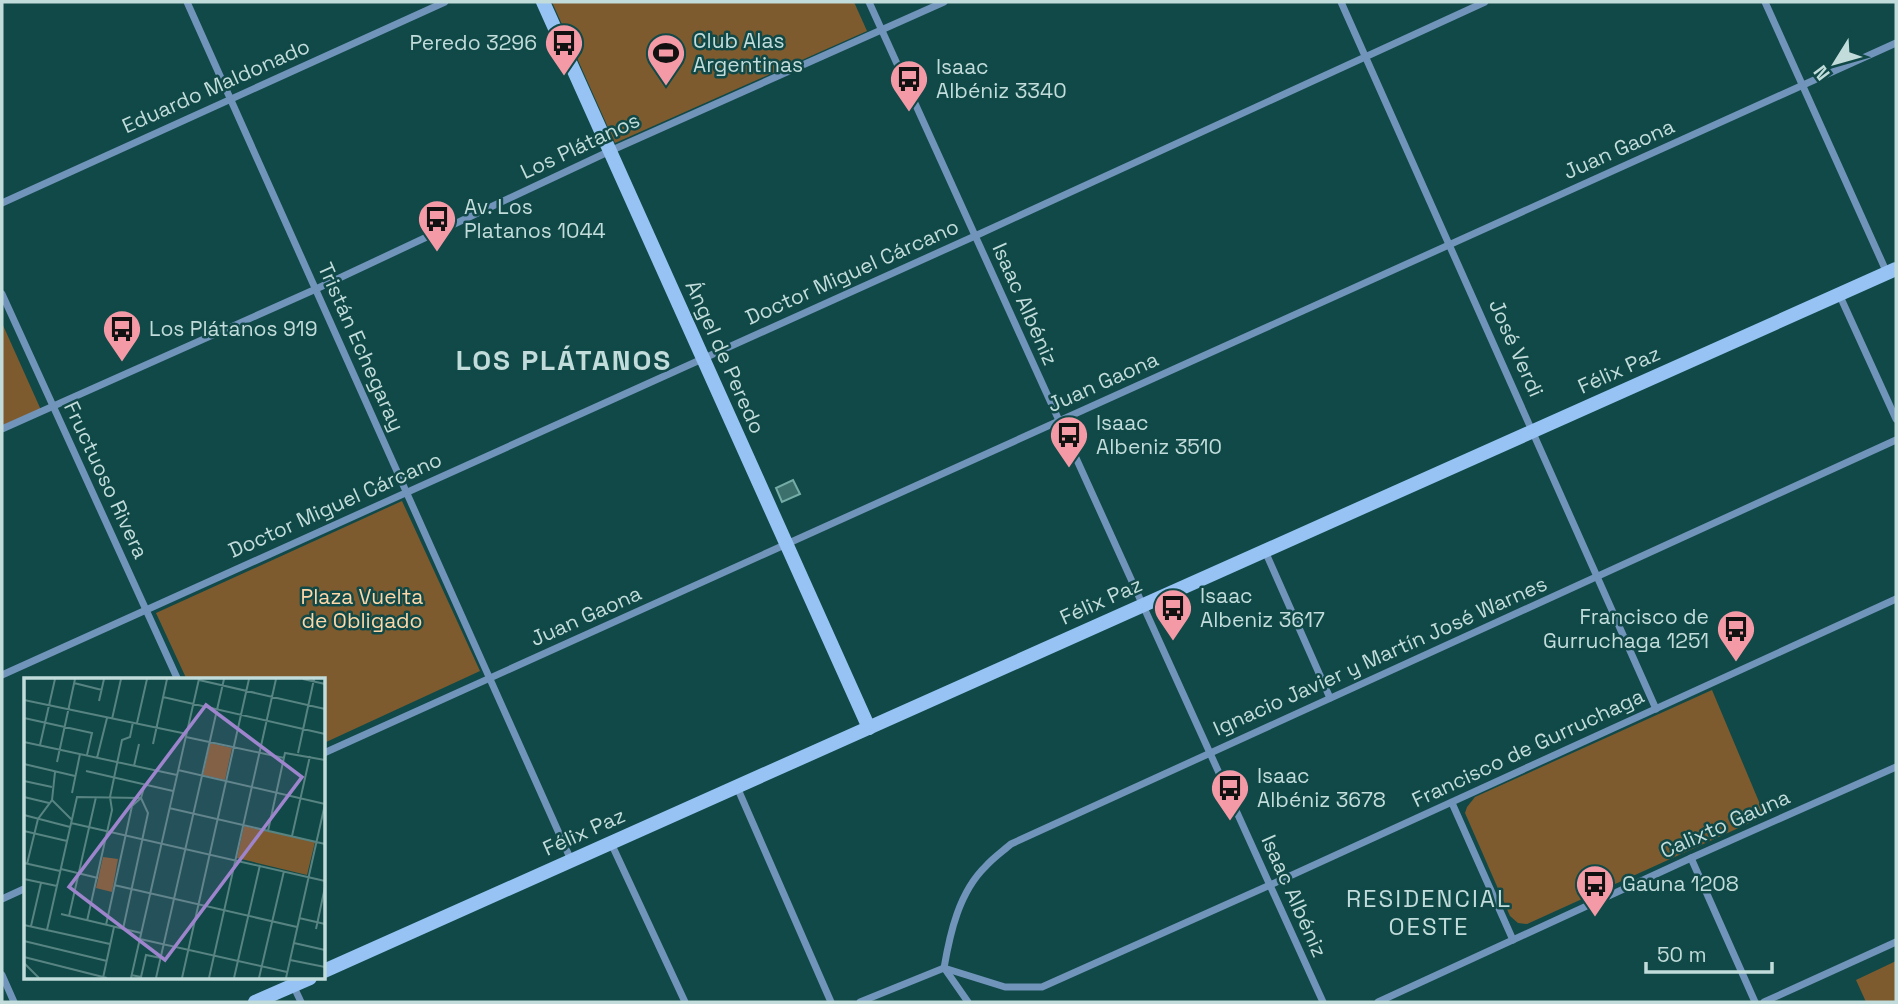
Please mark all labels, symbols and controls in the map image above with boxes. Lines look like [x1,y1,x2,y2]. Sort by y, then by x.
bus stop icon: Peredo 3296 [543,22,585,77]
place label: Club Alas Argentinas [693,27,803,78]
north arrow [1800,28,1870,98]
place label: Peredo 3296 [409,29,537,56]
street label: Eduardo Maldonado [118,32,314,139]
sports icon: Club Alas Argentinas [645,32,687,87]
place label: Isaac Albéniz 3340 [936,53,1067,104]
bus stop icon: Isaac Albéniz 3340 [888,58,930,113]
text: N [1808,60,1836,86]
street label: Los Plátanos [516,106,644,185]
street label: Juan Gaona [1559,112,1679,185]
place label: Av. Los Platanos 1044 [464,193,606,244]
bus stop icon: Av. Los Platanos 1044 [416,198,458,253]
street label: Doctor Miguel Cárcano [741,212,963,331]
street label: Isaac Albéniz [986,238,1064,369]
street label: Tristán Echegaray [312,258,411,435]
street label: Ángel de Peredo [680,276,771,438]
street label: José Verdi [1483,295,1550,401]
bus stop icon: Los Plátanos 919 [101,308,143,363]
place label: Los Plátanos 919 [149,315,317,342]
street label: Félix Paz [1573,339,1664,400]
district label: LOS PLÁTANOS [456,342,672,378]
street label: Juan Gaona [1043,345,1163,418]
street label: Fructuoso Rivera [58,397,155,563]
place label: Isaac Albeniz 3510 [1096,409,1222,460]
bus stop icon: Isaac Albeniz 3510 [1048,414,1090,469]
street label: Doctor Miguel Cárcano [224,445,446,564]
street label: Ignacio Javier y Martín José Warnes [1209,569,1551,742]
street label: Félix Paz [1055,570,1146,631]
street label: Juan Gaona [526,579,646,652]
place label: Isaac Albeniz 3617 [1200,582,1325,633]
park label: Plaza Vuelta de Obligado [301,583,423,634]
bus stop icon: Isaac Albeniz 3617 [1152,587,1194,642]
place label: Francisco de Gurruchaga 1251 [1543,603,1709,654]
bus stop icon: Francisco de Gurruchaga 1251 [1715,608,1757,663]
inset map [24,678,326,979]
street label: Francisco de Gurruchaga [1407,682,1648,813]
place label: Isaac Albéniz 3678 [1257,762,1386,813]
bus stop icon: Isaac Albéniz 3678 [1209,767,1251,822]
street label: Calixto Gauna [1656,783,1794,864]
street label: Félix Paz [538,801,629,862]
street label: Isaac Albéniz [1255,830,1333,961]
bus stop icon: Gauna 1208 [1574,863,1616,918]
place label: Gauna 1208 [1622,870,1739,897]
district label: RESIDENCIAL OESTE [1346,883,1512,942]
scale bar [1646,930,1772,974]
text: 50 m [1657,941,1707,968]

